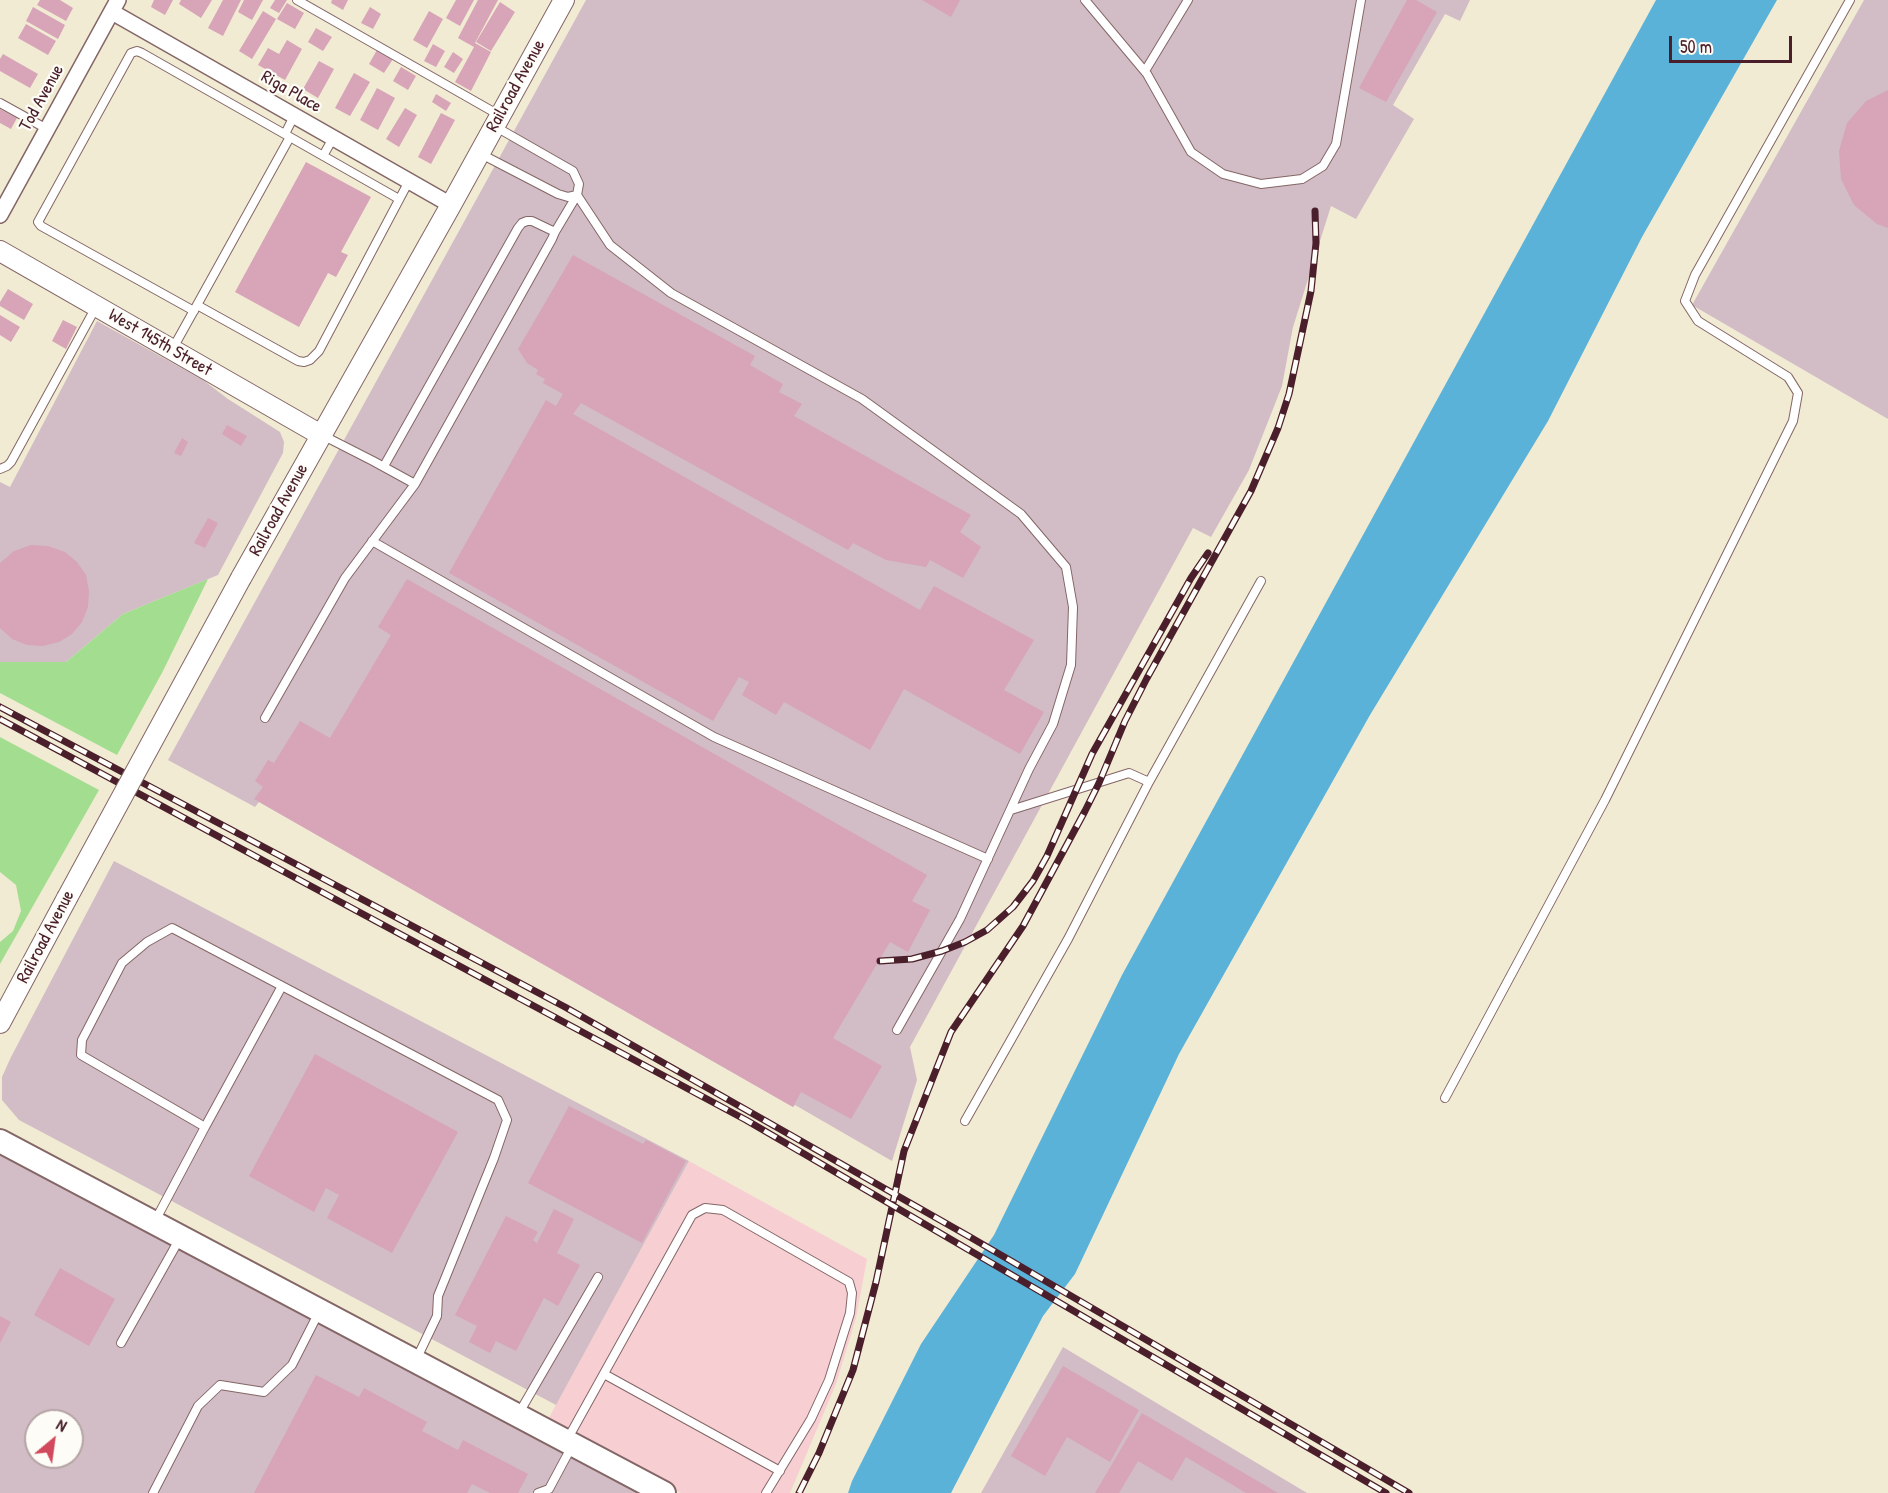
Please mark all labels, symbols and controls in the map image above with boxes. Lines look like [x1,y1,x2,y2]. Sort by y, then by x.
scale bar [1672,24,1795,62]
text: 50 m [1680,34,1712,59]
street label: Railroad Avenue [482,36,550,136]
street label: Tod Avenue [15,61,69,135]
street label: Riga Place [257,66,325,118]
street label: West 145th Street [104,305,216,381]
street label: Railroad Avenue [245,460,313,560]
street label: Railroad Avenue [12,887,80,987]
north arrow [24,1409,84,1469]
text: N [53,1413,71,1437]

